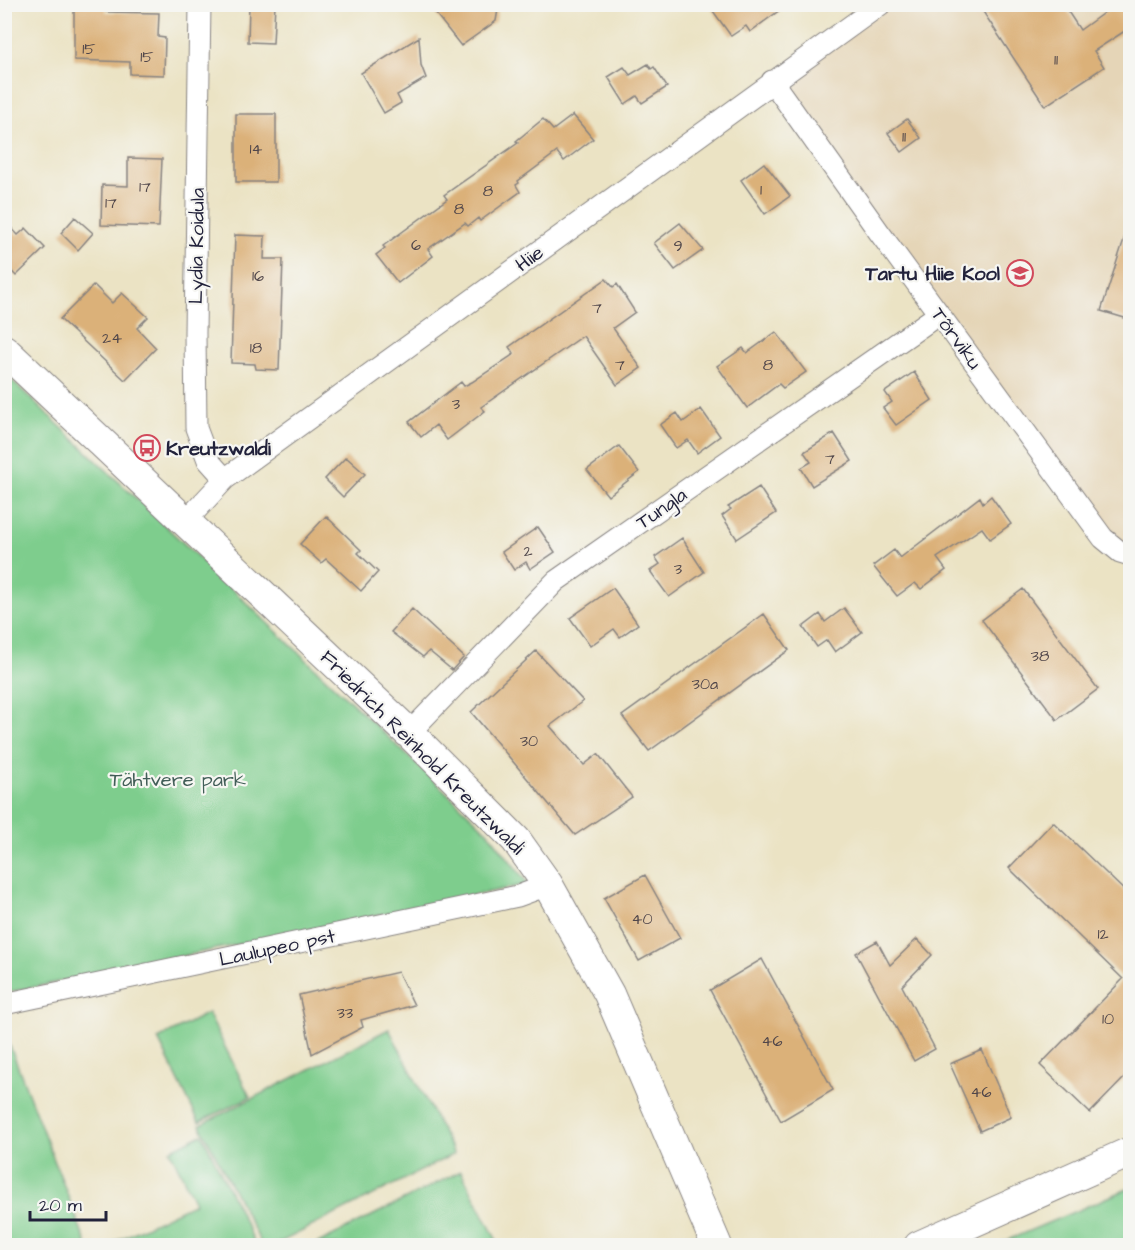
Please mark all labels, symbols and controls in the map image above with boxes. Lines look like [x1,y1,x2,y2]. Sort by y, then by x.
house number: 15 [82,38,96,60]
house number: 15 [140,46,154,68]
house number: 11 [1054,49,1058,71]
house number: 11 [902,126,906,148]
house number: 14 [250,138,263,160]
house number: 17 [139,176,151,198]
house number: 1 [760,179,762,201]
house number: 8 [483,180,493,202]
street label: Lydia Koidula [182,188,213,304]
house number: 17 [105,192,117,214]
house number: 8 [454,198,464,220]
house number: 6 [411,234,421,256]
house number: 9 [673,235,683,257]
street label: Hiie [510,239,550,279]
school or university icon: Tartu Hiie Kool [1005,258,1035,288]
place label: Tartu Hiie Kool [864,260,1000,288]
house number: 16 [252,265,264,287]
house number: 7 [592,297,602,319]
street label: Tõrviku [924,302,988,375]
house number: 24 [102,327,122,349]
house number: 18 [250,337,262,359]
house number: 7 [615,354,625,376]
house number: 8 [763,354,773,376]
house number: 3 [452,393,460,415]
bus stop icon: Kreutzwaldi [132,433,162,463]
place label: Kreutzwaldi [166,435,272,463]
house number: 7 [825,448,835,470]
street label: Tungla [631,481,693,537]
house number: 2 [523,540,533,562]
house number: 3 [674,558,682,580]
street label: Friedrich Reinhold Kreutzwaldi [314,644,531,861]
house number: 38 [1031,645,1049,667]
house number: 30a [692,673,718,695]
house number: 30 [520,730,538,752]
park label: Tähtvere park [110,766,246,794]
house number: 40 [632,908,652,930]
street label: Laulupeo pst [217,922,338,974]
house number: 12 [1097,923,1109,945]
house number: 33 [337,1002,353,1024]
house number: 10 [1102,1008,1114,1030]
house number: 46 [762,1030,782,1052]
house number: 46 [971,1081,991,1103]
scale bar [30,1184,106,1222]
text: 20 m [39,1193,82,1218]

